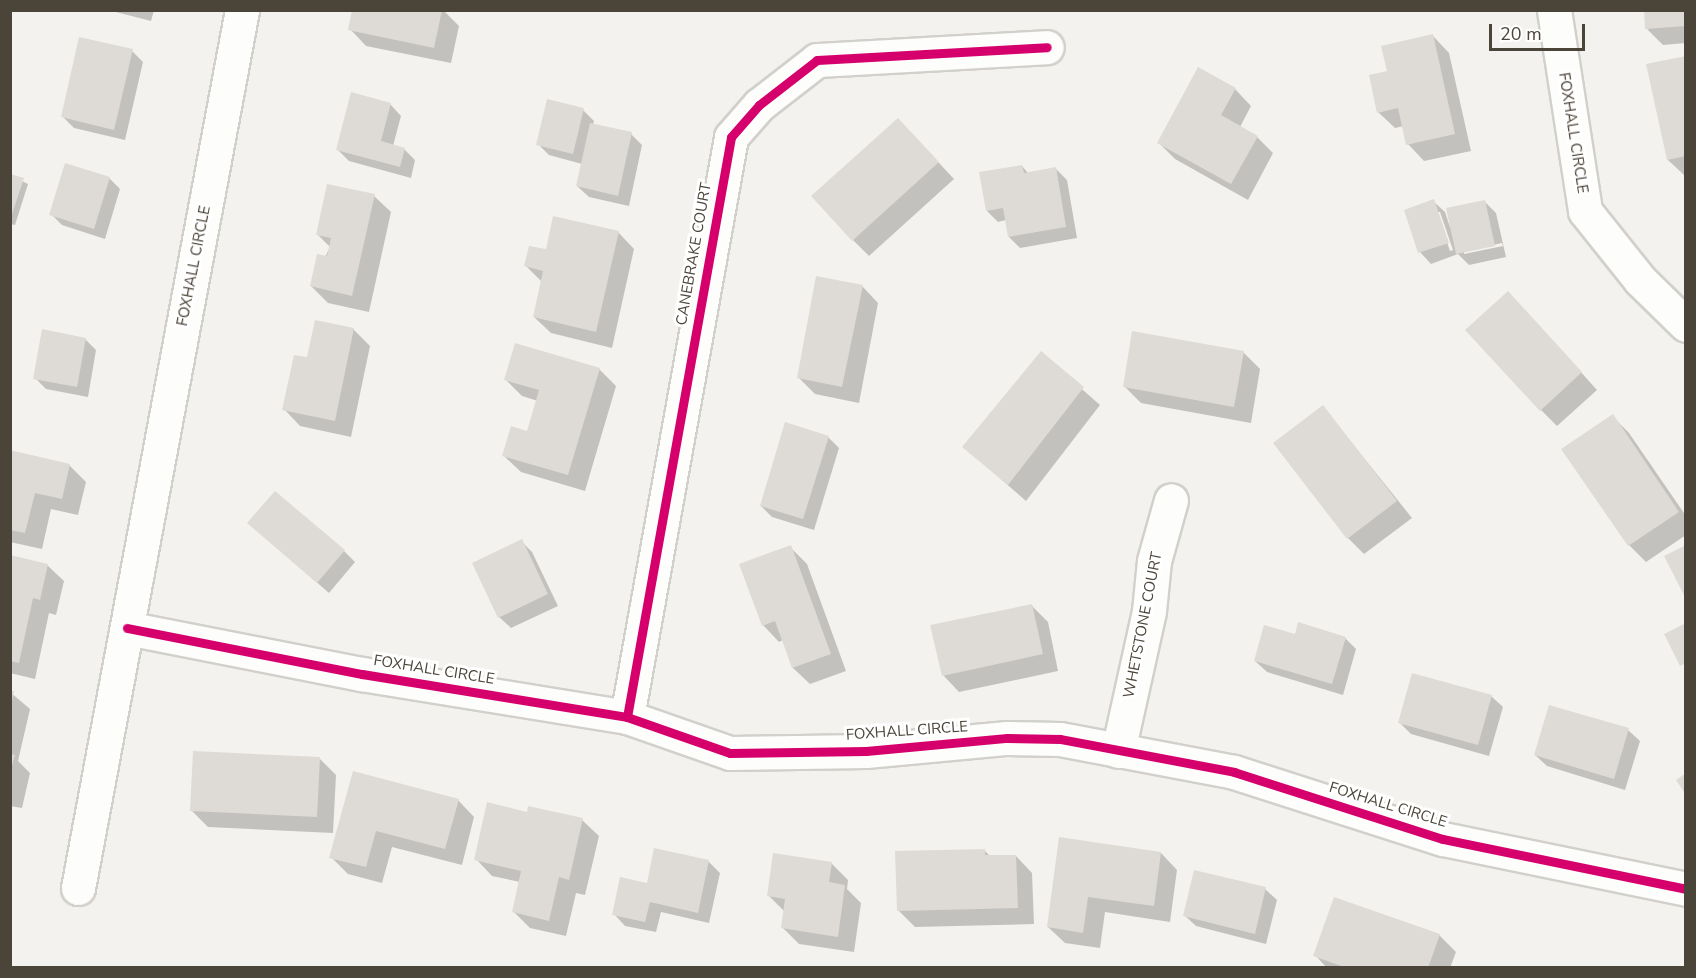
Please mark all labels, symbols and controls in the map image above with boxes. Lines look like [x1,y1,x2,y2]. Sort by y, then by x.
scale bar [1492,12,1588,50]
text: 20 m [1500,22,1542,46]
street label: FOXHALL CIRCLE [1555,71,1591,195]
street label: CANEBRAKE COURT [673,181,715,327]
street label: FOXHALL CIRCLE [174,204,214,328]
street label: WHETSTONE COURT [1120,550,1166,700]
street label: FOXHALL CIRCLE [372,652,496,688]
street label: FOXHALL CIRCLE [845,718,969,744]
street label: FOXHALL CIRCLE [1327,779,1449,831]

